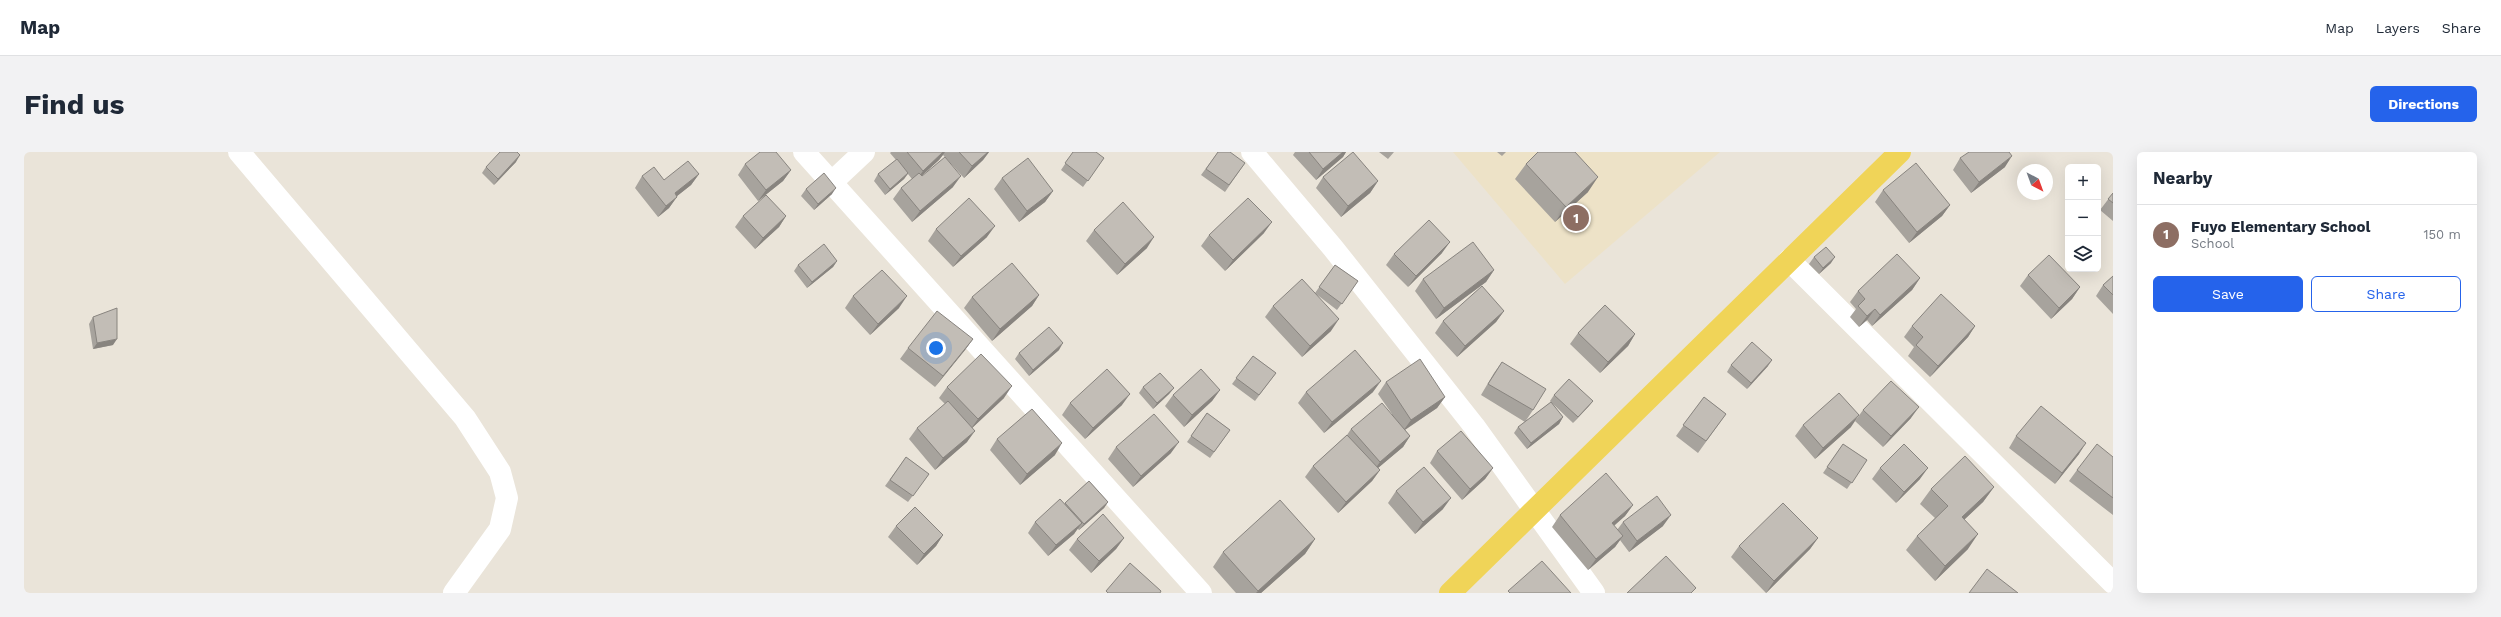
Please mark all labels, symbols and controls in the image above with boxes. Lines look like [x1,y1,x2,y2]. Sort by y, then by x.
text: Map [20,16,60,39]
text: Map [2325,20,2354,36]
text: Layers [2376,20,2420,36]
text: Share [2442,20,2481,36]
button: Directions [2370,86,2477,122]
text: Find us [24,88,124,121]
north arrow [2017,164,2053,200]
map controls [2065,164,2101,272]
button: + [2065,164,2101,200]
text: Nearby [2153,168,2212,188]
button: − [2065,200,2101,236]
pin: 1 [1563,203,1589,233]
text: Fuyo Elementary School [2191,218,2371,236]
text: 1 [2163,227,2169,242]
text: 150 m [2423,227,2461,242]
button: layers [2065,236,2101,272]
text: School [2191,236,2234,251]
button: Save [2153,276,2303,312]
button: Share [2311,276,2461,312]
your location [926,338,946,358]

